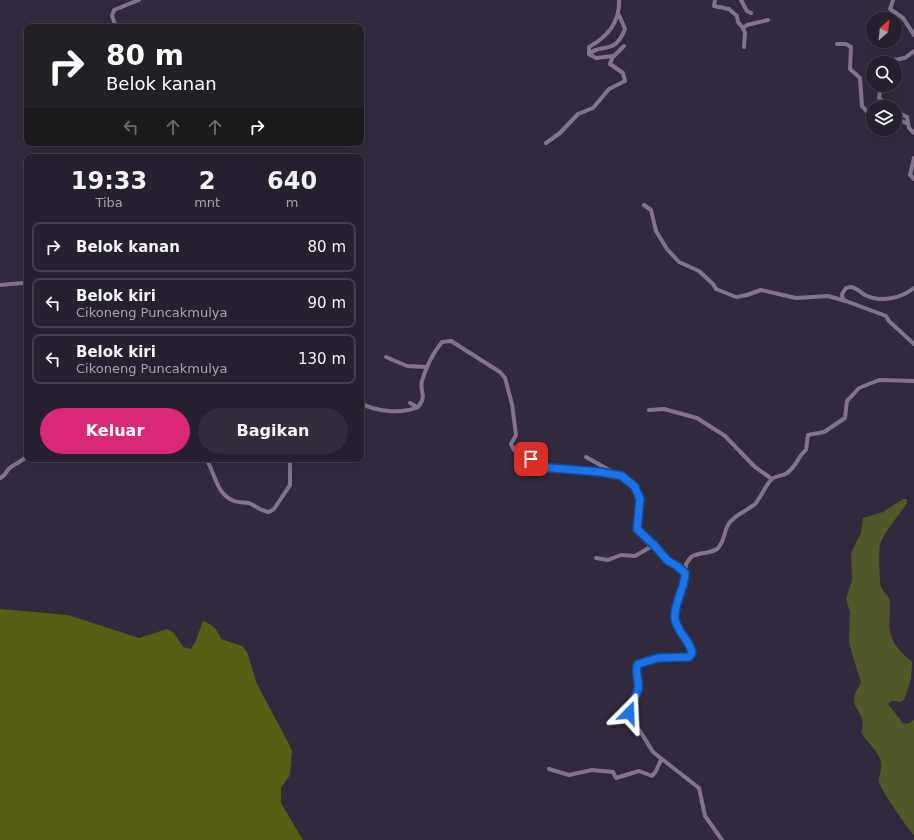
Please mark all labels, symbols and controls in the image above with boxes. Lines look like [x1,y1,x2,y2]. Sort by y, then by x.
north arrow [866,12,902,48]
map controls [866,12,902,136]
text: 80 m [106,39,184,72]
icon: right [40,40,92,92]
button: search [866,56,902,92]
text: Belok kanan [106,73,217,94]
button: layers [866,100,902,136]
icon: left [120,116,142,138]
icon: ahead [162,116,184,138]
icon: ahead [204,116,226,138]
icon: right [246,116,268,138]
text: 19:33 [71,167,147,195]
text: 2 [199,167,215,195]
text: 640 [267,167,317,195]
text: Tiba [95,195,123,210]
text: mnt [194,195,220,210]
text: m [286,195,298,210]
icon: right [42,236,64,258]
text: Belok kanan [76,238,180,256]
text: 80 m [308,238,346,256]
text: Belok kiri [76,287,156,305]
icon: left [42,292,64,314]
text: 90 m [308,294,346,312]
text: Cikoneng Puncakmulya [76,305,227,320]
text: Belok kiri [76,343,156,361]
icon: left [42,348,64,370]
text: 130 m [298,350,346,368]
text: Cikoneng Puncakmulya [76,361,227,376]
button: Keluar [40,408,190,454]
button: Bagikan [198,408,348,454]
pin [514,442,548,476]
icon: arrive [520,448,542,470]
position arrow [608,692,650,734]

